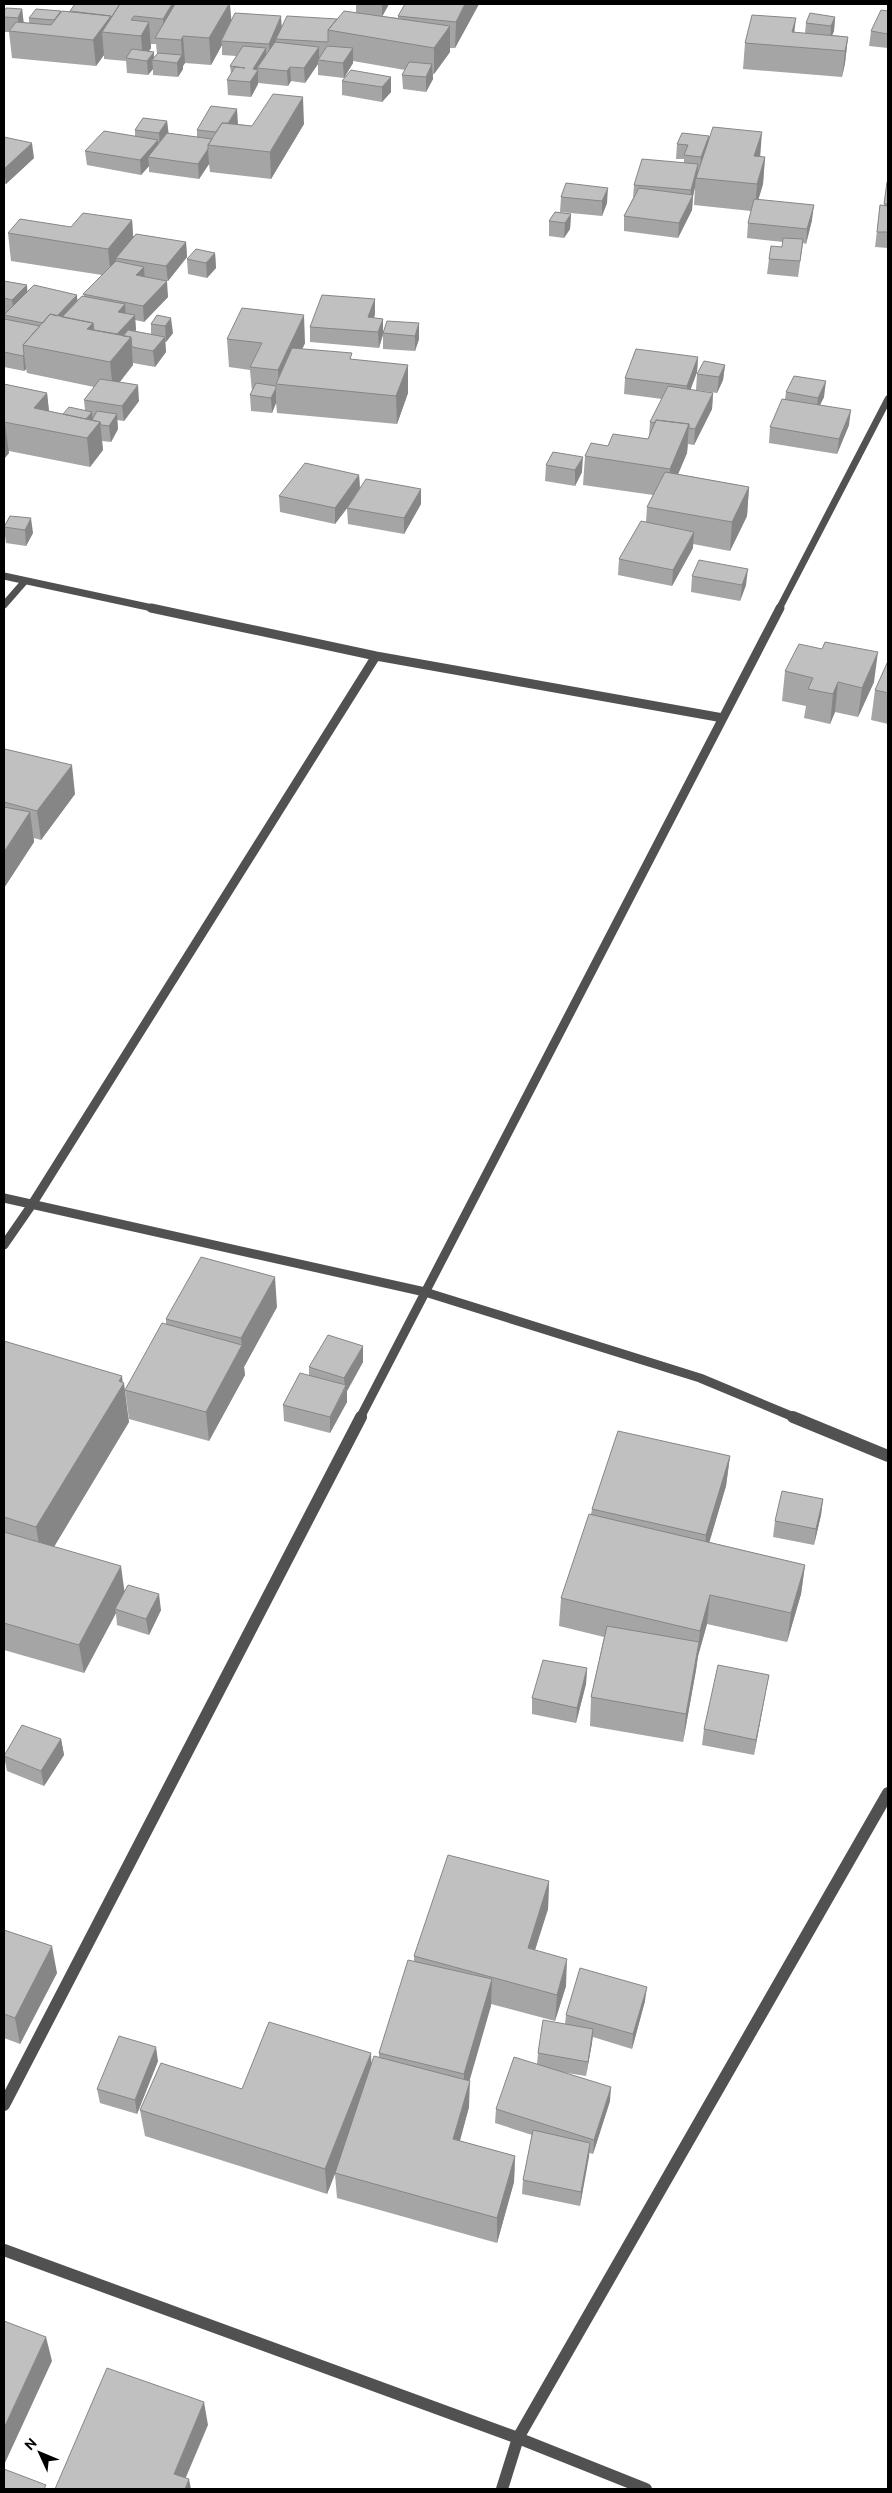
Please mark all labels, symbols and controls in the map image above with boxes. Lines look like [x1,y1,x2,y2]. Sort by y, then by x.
north arrow [15,2428,65,2478]
text: N [21,2435,40,2453]

